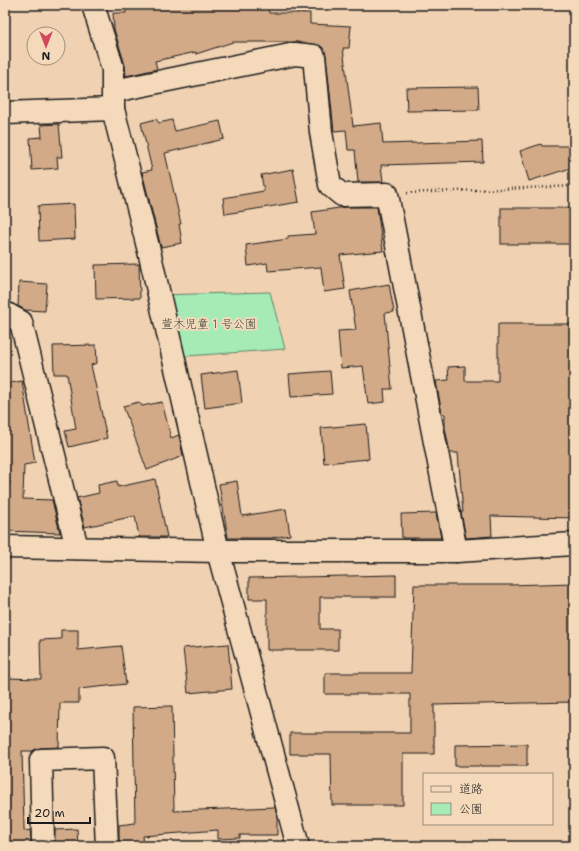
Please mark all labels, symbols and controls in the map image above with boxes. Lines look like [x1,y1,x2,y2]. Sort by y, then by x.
north arrow [26,26,66,66]
text: N [41,48,50,63]
park label: 萱木児童１号公園 [161,316,257,332]
legend [423,773,553,825]
text: 道路 [459,781,483,797]
scale bar [28,799,90,825]
text: 公園 [459,801,483,817]
text: 20 m [34,805,65,821]

